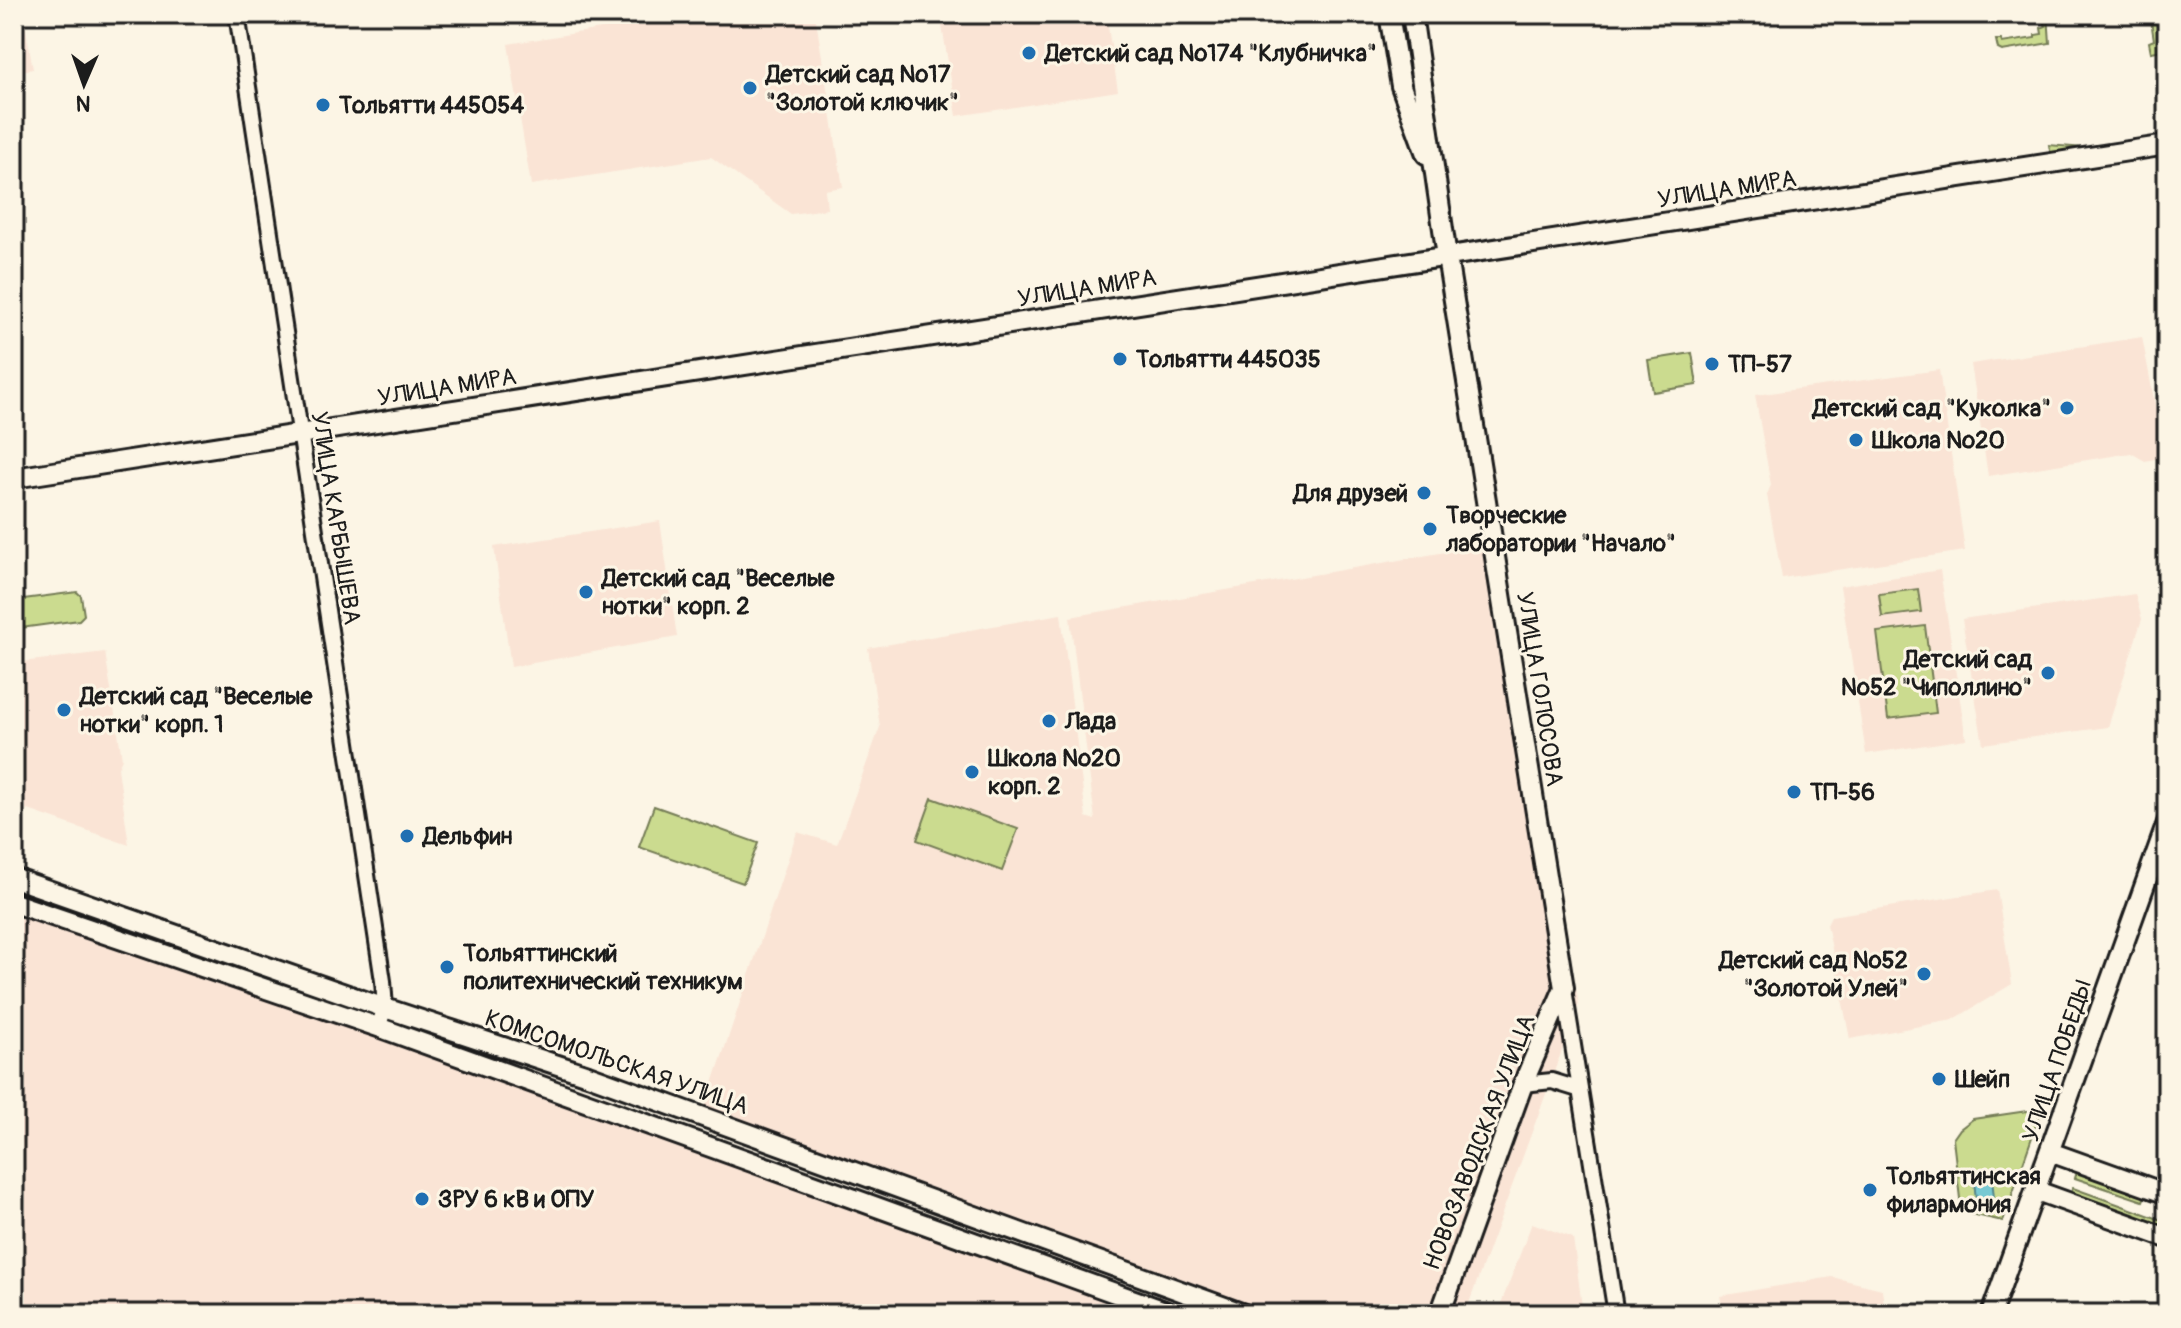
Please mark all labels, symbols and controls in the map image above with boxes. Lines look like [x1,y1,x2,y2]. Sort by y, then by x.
place label: Детский сад №174 "Клубничка" [1043,39,1377,68]
north arrow [44,44,124,124]
marker: Детский сад №174 "Клубничка" [1020,44,1038,62]
place label: Детский сад №17 "Золотой ключик" [764,60,959,117]
marker: Детский сад №17 "Золотой ключик" [741,79,759,97]
text: N [75,89,91,117]
place label: Тольятти 445054 [338,91,524,120]
marker: Тольятти 445054 [314,96,332,114]
street label: УЛИЦА МИРА [1656,164,1799,215]
street label: УЛИЦА МИРА [1016,263,1159,314]
place label: Тольятти 445035 [1135,345,1321,374]
marker: Тольятти 445035 [1111,350,1129,368]
place label: ТП-57 [1727,350,1792,379]
marker: ТП-57 [1703,355,1721,373]
street label: УЛИЦА МИРА [376,362,519,413]
place label: Детский сад "Куколка" [1811,394,2051,423]
marker: Детский сад "Куколка" [2058,399,2076,417]
street label: УЛИЦА КАРБЫШЕВА [304,409,367,627]
place label: Школа №20 [1871,426,2005,455]
marker: Школа №20 [1847,431,1865,449]
place label: Для друзей [1292,479,1408,508]
marker: Для друзей [1415,484,1433,502]
place label: Творческие лаборатории "Начало" [1445,501,1676,558]
marker: Творческие лаборатории "Начало" [1421,520,1439,538]
place label: Детский сад "Веселые нотки" корп. 2 [600,564,835,621]
marker: Детский сад "Веселые нотки" корп. 2 [577,583,595,601]
street label: УЛИЦА ГОЛОСОВА [1510,590,1569,788]
place label: Детский сад №52 "Чиполлино" [1841,645,2033,702]
marker: Детский сад №52 "Чиполлино" [2039,664,2057,682]
place label: Детский сад "Веселые нотки" корп. 1 [78,682,313,739]
marker: Детский сад "Веселые нотки" корп. 1 [55,701,73,719]
place label: Лада [1064,707,1116,736]
marker: Лада [1040,712,1058,730]
place label: Школа №20 корп. 2 [987,744,1121,801]
marker: Школа №20 корп. 2 [963,763,981,781]
place label: ТП-56 [1809,778,1875,807]
marker: ТП-56 [1785,783,1803,801]
place label: Дельфин [421,822,513,851]
marker: Дельфин [398,827,416,845]
place label: Тольяттинский политехнический техникум [462,939,743,996]
place label: Детский сад №52 "Золотой Улей" [1717,946,1908,1003]
marker: Тольяттинский политехнический техникум [438,958,456,976]
marker: Детский сад №52 "Золотой Улей" [1915,965,1933,983]
street label: УЛИЦА ПОБЕДЫ [2016,976,2099,1146]
street label: КОМСОМОЛЬСКАЯ УЛИЦА [481,1004,752,1121]
street label: НОВОЗАВОДСКАЯ УЛИЦА [1417,1010,1542,1274]
place label: Шейп [1954,1065,2010,1094]
marker: Шейп [1930,1070,1948,1088]
place label: Тольяттинская филармония [1885,1162,2041,1219]
marker: Тольяттинская филармония [1861,1181,1879,1199]
place label: ЗРУ 6 кВ и ОПУ [438,1185,595,1214]
marker: ЗРУ 6 кВ и ОПУ [413,1190,431,1208]

